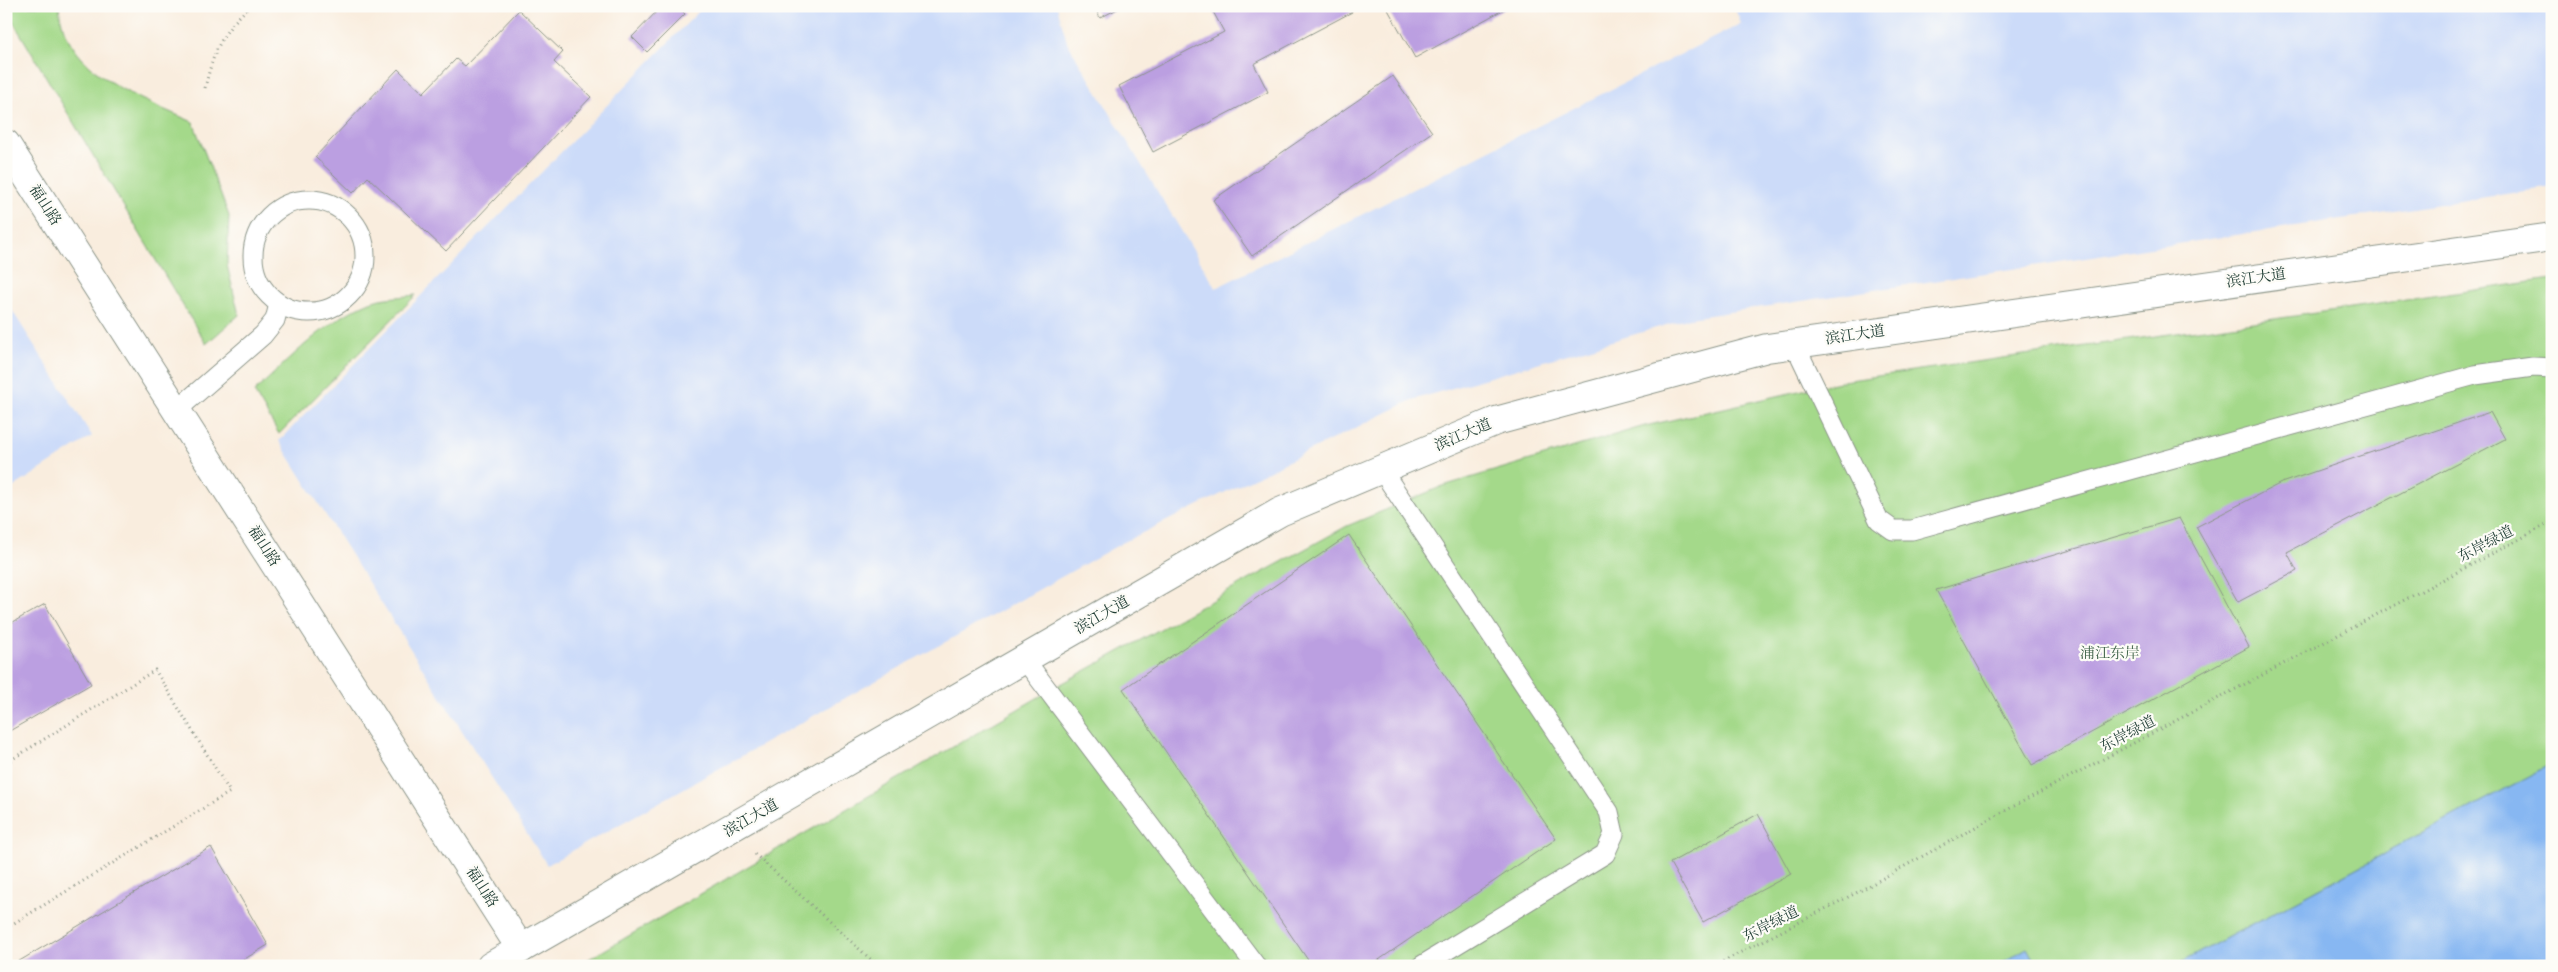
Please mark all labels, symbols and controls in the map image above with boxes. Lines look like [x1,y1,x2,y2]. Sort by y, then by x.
street label: 福山路 [25,181,65,229]
street label: 滨江大道 [2225,264,2287,292]
street label: 滨江大道 [1824,321,1886,349]
street label: 滨江大道 [1432,415,1494,455]
street label: 福山路 [244,522,284,570]
street label: 东岸绿道 [2455,522,2517,566]
street label: 滨江大道 [1071,592,1133,638]
park label: 浦江东岸 [2080,644,2140,663]
street label: 东岸绿道 [2097,712,2159,756]
street label: 滨江大道 [720,795,782,841]
street label: 福山路 [462,863,502,911]
street label: 东岸绿道 [1740,902,1802,946]

